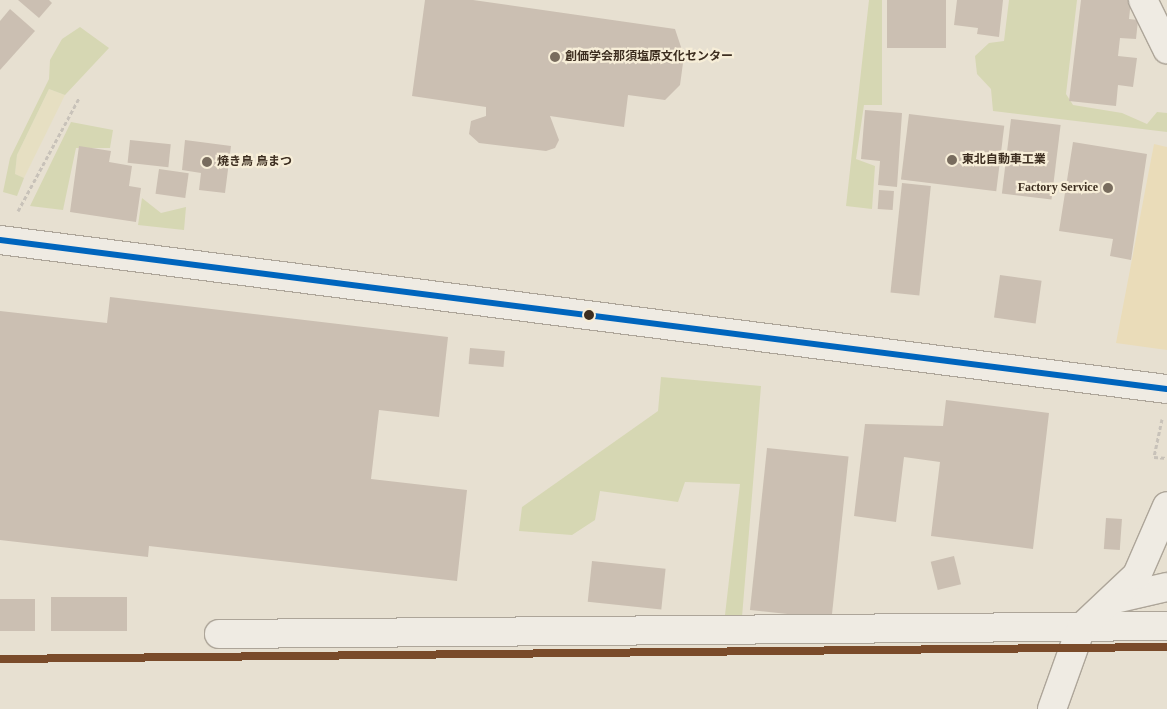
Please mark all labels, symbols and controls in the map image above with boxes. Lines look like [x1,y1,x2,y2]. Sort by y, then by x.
place label: 創価学会那須塩原文化センター [565,50,733,64]
marker: 創価学会那須塩原文化センター [549,51,561,63]
place label: 東北自動車工業 [962,153,1046,167]
marker: 東北自動車工業 [946,154,958,166]
place label: 焼き鳥 鳥まつ [217,155,292,169]
marker: 焼き鳥 鳥まつ [201,156,213,168]
place label: Factory Service [1018,181,1098,195]
marker: Factory Service [1102,182,1114,194]
unlabelled marker [584,310,594,320]

